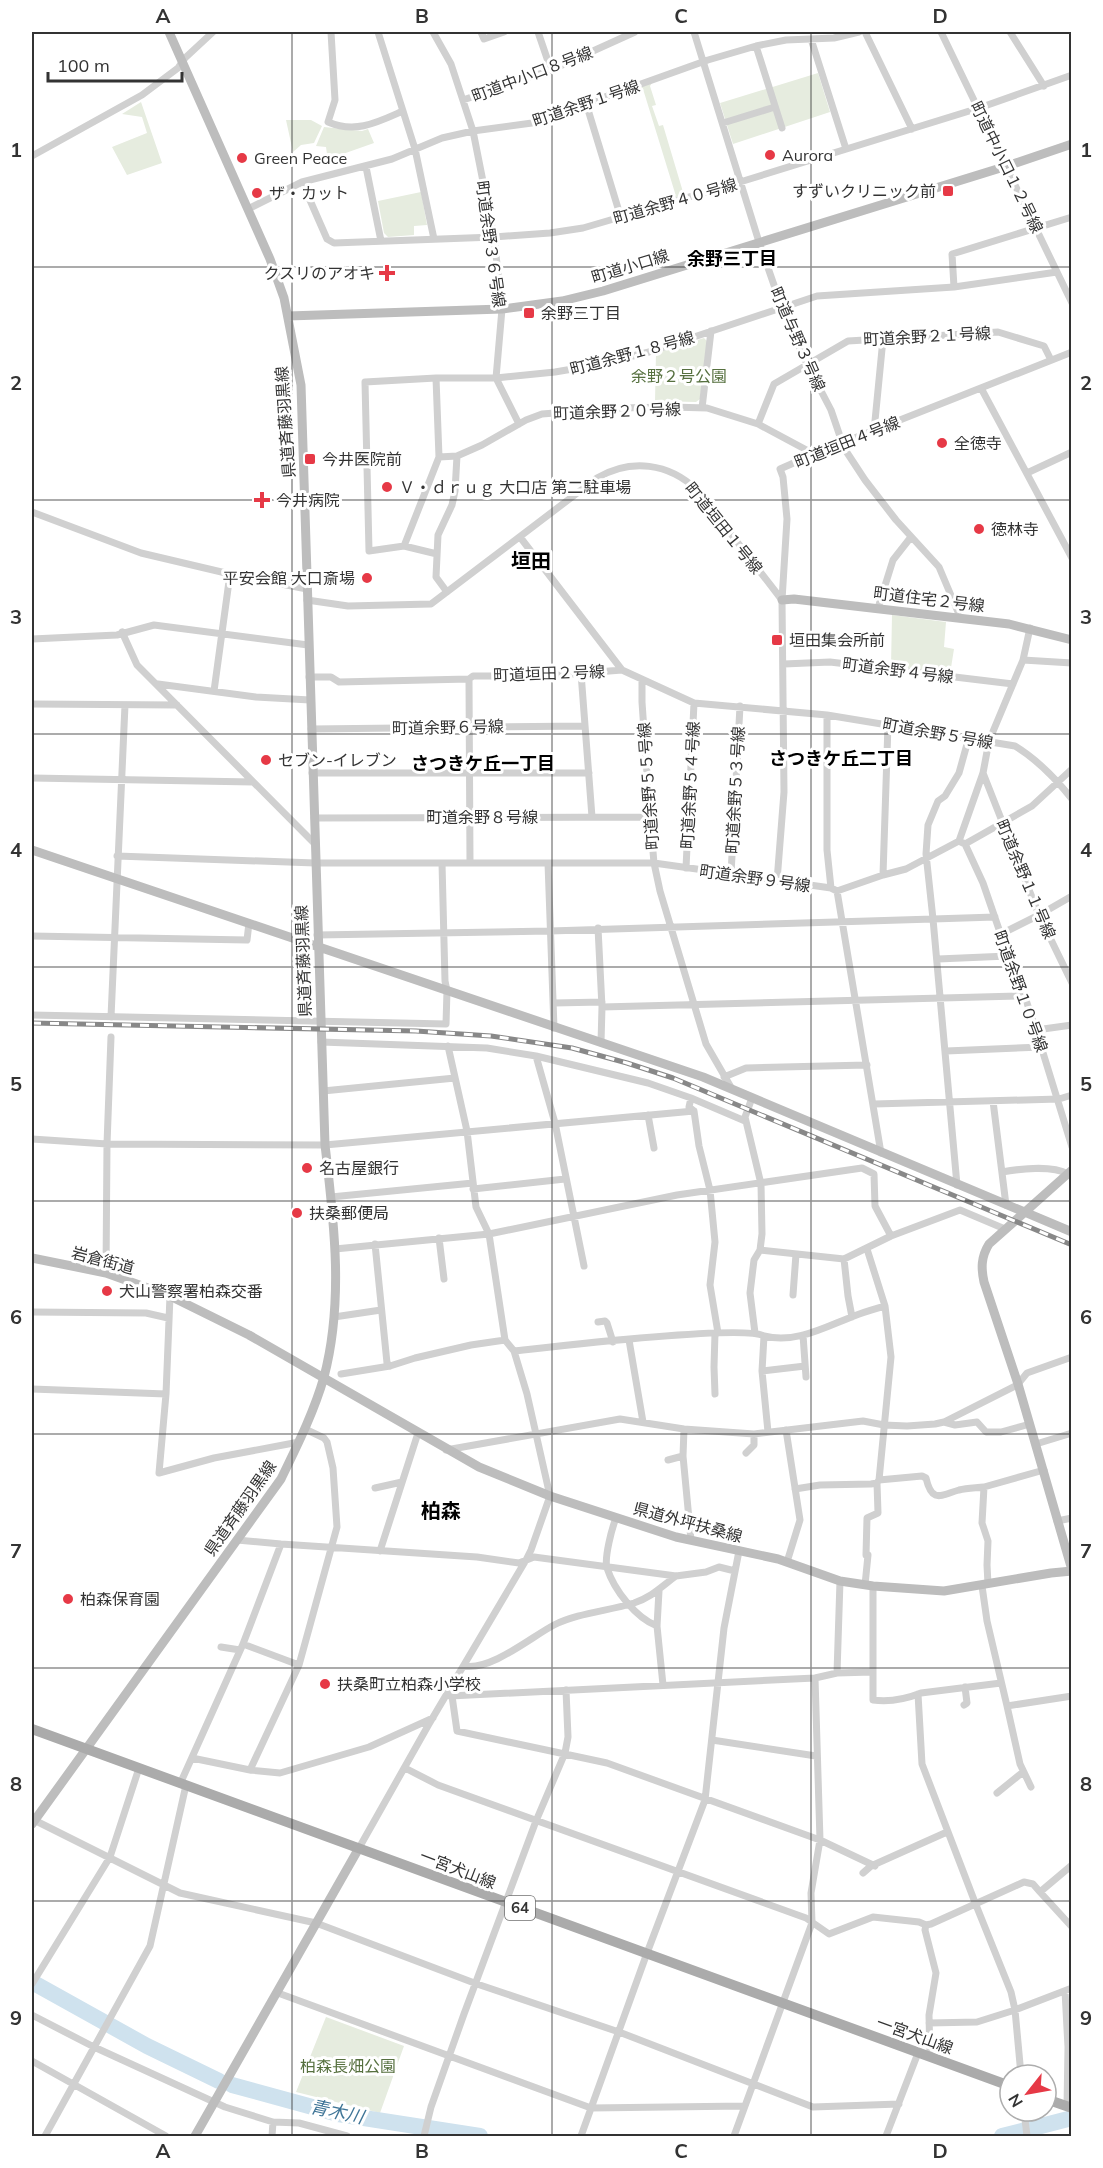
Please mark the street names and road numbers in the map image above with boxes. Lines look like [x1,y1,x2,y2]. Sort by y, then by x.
street label: 町道中小口８号線 [469,42,595,106]
street label: 町道余野１号線 [530,75,642,131]
street label: 町道中小口１２号線 [966,98,1048,236]
street label: 町道余野４０号線 [611,174,739,228]
street label: 町道余野３６号線 [472,179,510,309]
street label: 町道小口線 [589,245,671,287]
street label: 町道与野３号線 [766,284,830,394]
street label: 町道余野２１号線 [863,323,991,349]
street label: 町道余野１８号線 [568,327,696,379]
street label: 県道斉藤羽黒線 [271,365,299,479]
street label: 町道余野２０号線 [553,399,681,423]
street label: 町道垣田４号線 [791,412,903,472]
street label: 町道垣田１号線 [681,478,767,578]
street label: 町道住宅２号線 [872,582,986,616]
street label: 町道余野４号線 [841,653,955,687]
street label: 町道垣田２号線 [493,661,605,685]
street label: 町道余野５号線 [881,713,995,753]
street label: 町道余野６号線 [392,716,504,738]
street label: 町道余野５５号線 [634,721,662,851]
street label: 町道余野５４号線 [677,721,703,849]
street label: 町道余野５３号線 [722,726,748,854]
street label: 町道余野８号線 [426,807,538,827]
street label: 町道余野１１号線 [992,816,1060,942]
street label: 町道余野９号線 [698,860,812,896]
street label: 県道斉藤羽黒線 [291,905,315,1017]
street label: 町道余野１０号線 [990,927,1052,1055]
street label: 岩倉街道 [69,1242,137,1278]
street label: 県道斉藤羽黒線 [200,1456,280,1560]
street label: 県道外坪扶桑線 [631,1498,745,1546]
street label: 一宮犬山線 [417,1845,499,1893]
road number: 64 [505,1896,535,1920]
street label: 一宮犬山線 [874,2012,956,2058]

